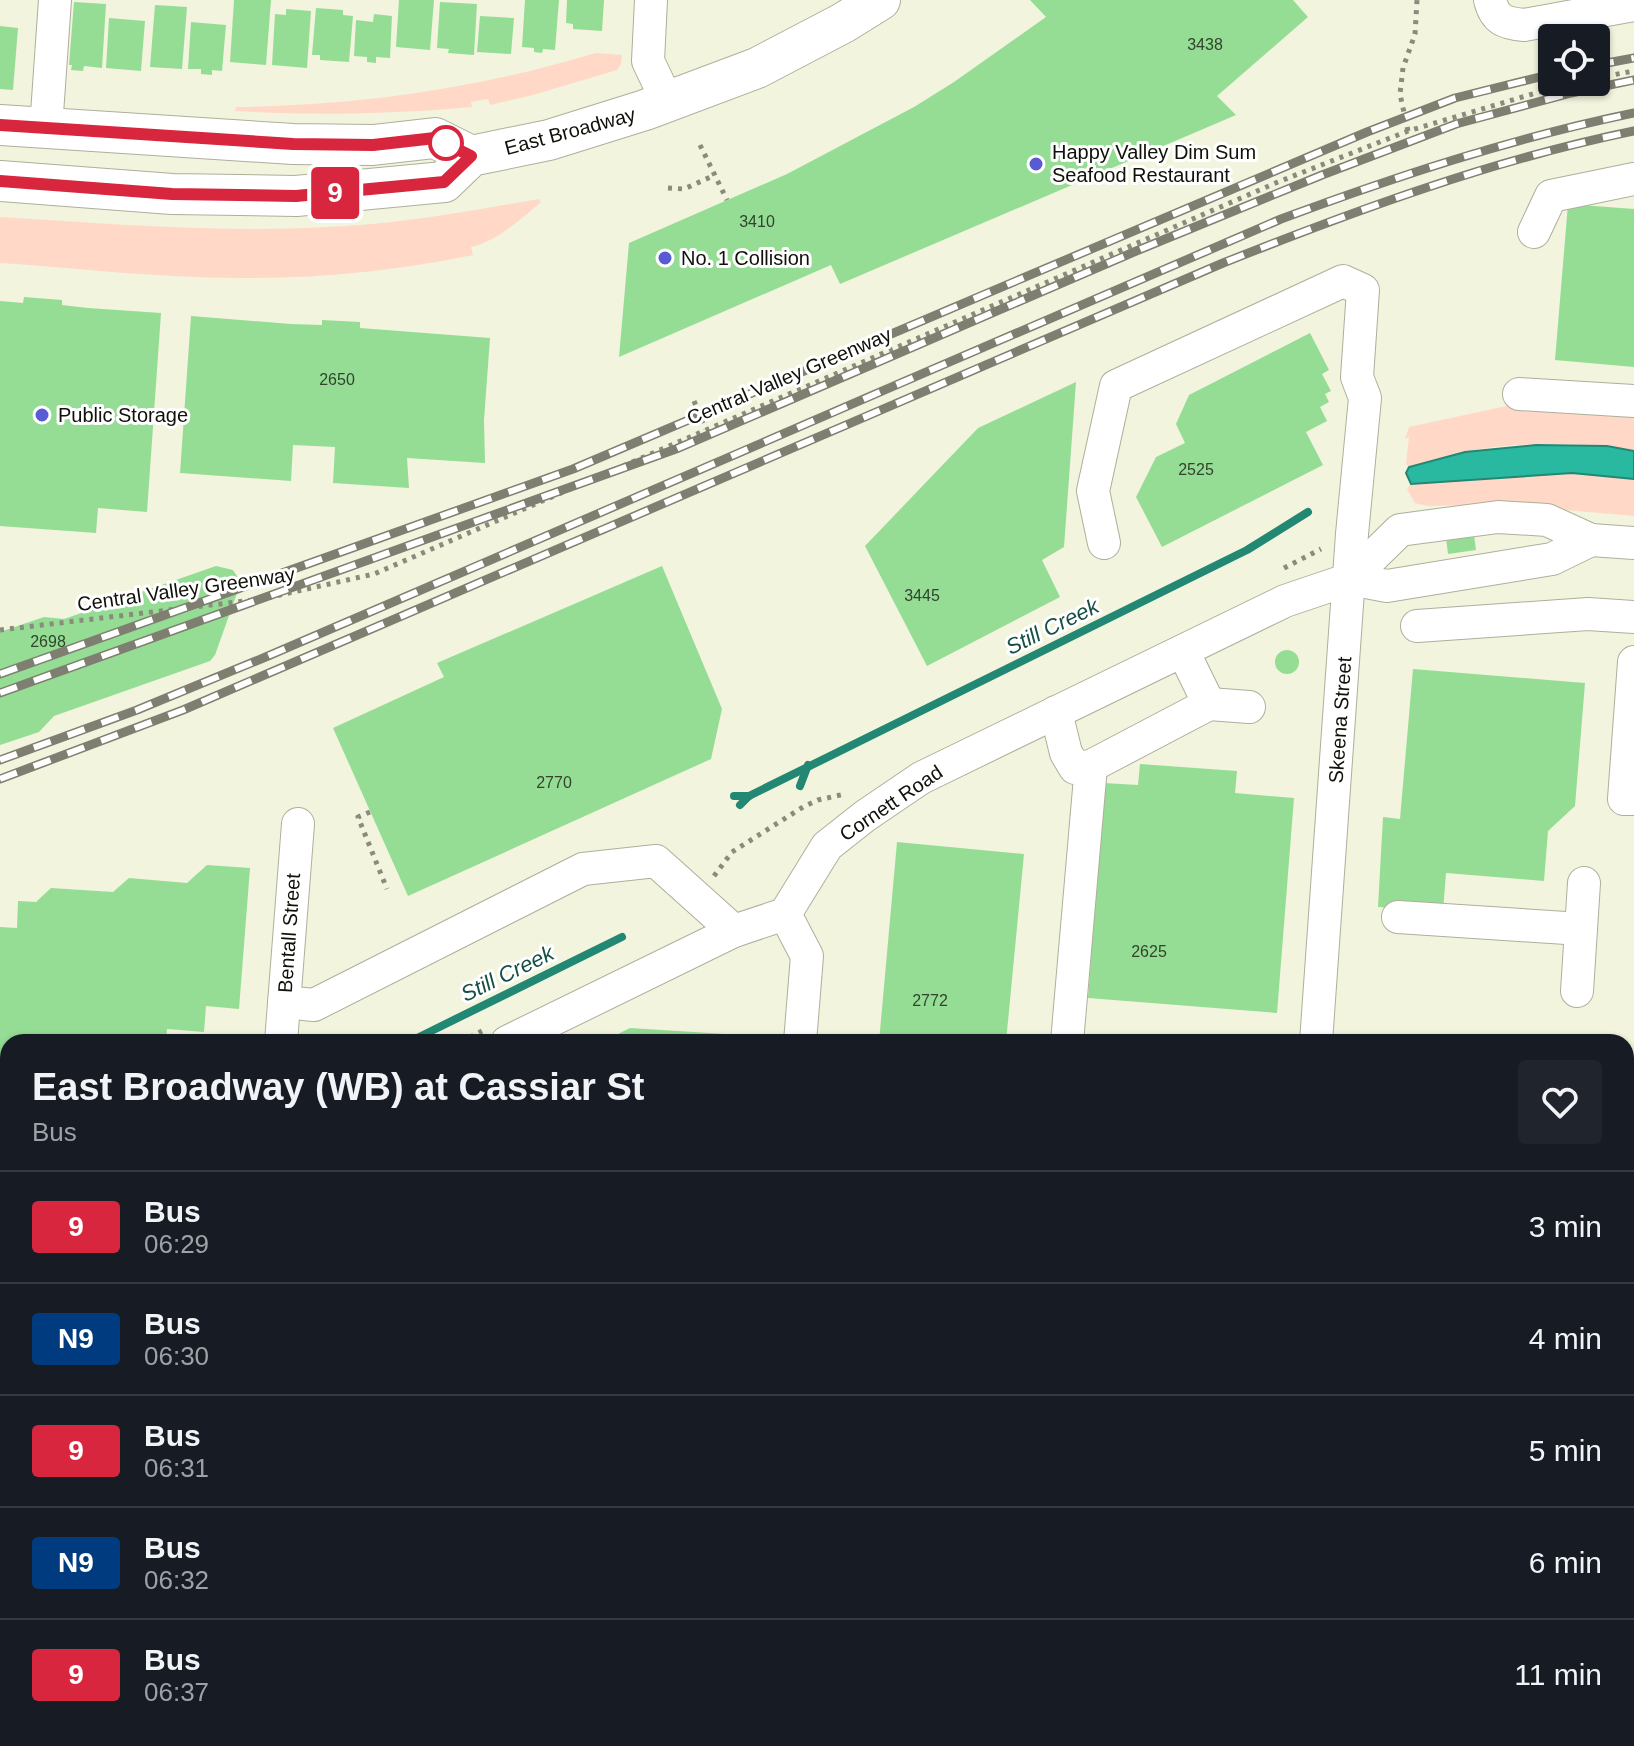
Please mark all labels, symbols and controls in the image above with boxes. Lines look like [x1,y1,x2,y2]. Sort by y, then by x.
map controls [1538,24,1610,96]
button: locate [1538,24,1610,96]
house number: 3438 [1187,36,1223,53]
street label: East Broadway [502,103,638,159]
unlabelled marker [429,126,463,160]
place label: Happy Valley Dim Sum Seafood Restaurant [1052,141,1256,186]
marker: Happy Valley Dim Sum Seafood Restaurant [1027,155,1045,173]
line badge: 9 [309,167,361,219]
text: 9 [327,177,343,208]
house number: 3410 [739,213,775,230]
place label: No. 1 Collision [681,247,810,269]
marker: No. 1 Collision [656,249,674,267]
street label: Central Valley Greenway [684,323,894,429]
house number: 2650 [319,371,355,388]
place label: Public Storage [58,404,188,426]
marker: Public Storage [33,406,51,424]
house number: 2525 [1178,461,1214,478]
street label: Central Valley Greenway [76,563,296,615]
house number: 3445 [904,587,940,604]
water label: Still Creek [1002,593,1104,660]
house number: 2698 [30,633,66,650]
street label: Skeena Street [1325,656,1355,784]
street label: Cornett Road [836,761,946,845]
house number: 2770 [536,774,572,791]
street label: Bentall Street [274,872,304,994]
water label: Still Creek [457,940,559,1007]
house number: 2625 [1131,943,1167,960]
house number: 2772 [912,992,948,1009]
button: heart [1518,1060,1602,1144]
text: East Broadway (WB) at Cassiar St [32,1066,644,1108]
text: Bus [32,1117,77,1147]
text: Bus [144,1195,201,1228]
text: 3 min [1529,1210,1602,1243]
text: 9 [68,1211,84,1242]
text: 06:29 [144,1229,209,1259]
text: Bus [144,1307,201,1340]
text: 4 min [1529,1322,1602,1355]
text: N9 [58,1323,94,1354]
text: 06:30 [144,1341,209,1371]
text: Bus [144,1419,201,1452]
text: 5 min [1529,1434,1602,1467]
text: 9 [68,1435,84,1466]
text: 06:31 [144,1453,209,1483]
text: Bus [144,1531,201,1564]
text: 6 min [1529,1546,1602,1579]
text: N9 [58,1547,94,1578]
text: 06:32 [144,1565,209,1595]
text: Bus [144,1643,201,1676]
text: 11 min [1514,1658,1602,1691]
text: 9 [68,1659,84,1690]
text: 06:37 [144,1677,209,1707]

